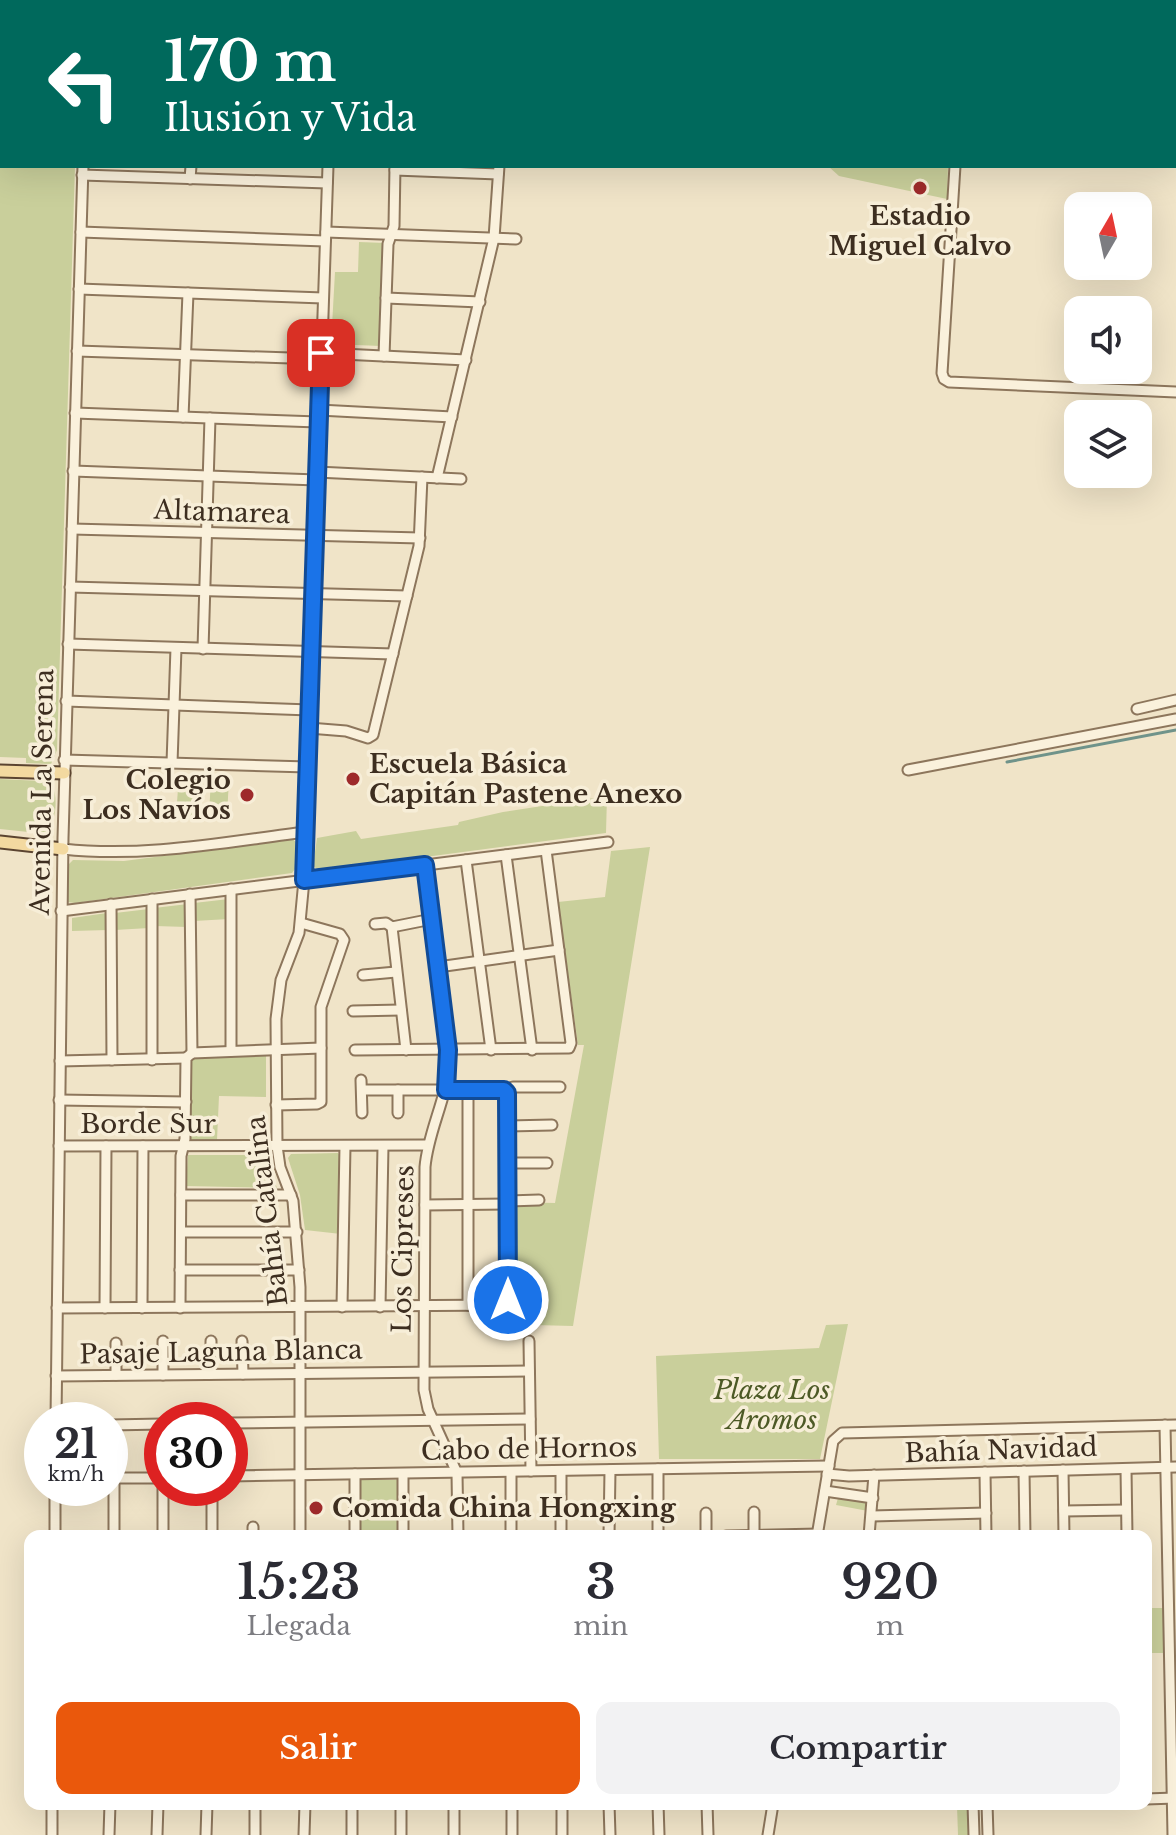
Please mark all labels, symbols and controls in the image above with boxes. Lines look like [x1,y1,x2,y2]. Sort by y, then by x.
text: 170 m [164,27,336,96]
icon: left [32,32,136,136]
text: Ilusión y Vida [164,96,416,141]
marker: Estadio Miguel Calvo [911,179,929,197]
north arrow [1064,192,1152,280]
map controls [1064,192,1152,488]
place label: Estadio Miguel Calvo [829,200,1011,262]
button: sound [1064,296,1152,384]
pin [287,319,355,387]
icon: arrive [299,331,343,375]
button: layers [1064,400,1152,488]
street label: Altamarea [152,494,291,530]
street label: Avenida La Serena [24,668,60,916]
place label: Escuela Básica Capitán Pastene Anexo [369,748,682,810]
place label: Colegio Los Navíos [82,764,231,826]
marker: Escuela Básica Capitán Pastene Anexo [344,770,362,788]
marker: Colegio Los Navíos [238,786,256,804]
street label: Borde Sur [80,1108,216,1140]
street label: Bahía Catalina [239,1113,295,1308]
street label: Los Cipreses [386,1165,420,1333]
position arrow [466,1258,550,1342]
street label: Pasaje Laguna Blanca [79,1334,363,1370]
park label: Plaza Los Aromos [713,1374,830,1436]
speed limit sign: 30 [144,1402,248,1506]
text: 21 [54,1419,98,1469]
street label: Cabo de Hornos [421,1431,637,1467]
street label: Bahía Navidad [904,1431,1098,1469]
text: km/h [48,1462,104,1486]
place label: Comida China Hongxing [332,1492,677,1524]
marker: Comida China Hongxing [307,1499,325,1517]
text: 15:23 [237,1552,361,1612]
text: 3 [586,1552,616,1612]
text: 920 [841,1552,939,1612]
text: Llegada [247,1610,351,1642]
text: min [573,1610,628,1642]
text: m [876,1610,904,1642]
button: Salir [56,1702,580,1794]
button: Compartir [596,1702,1120,1794]

